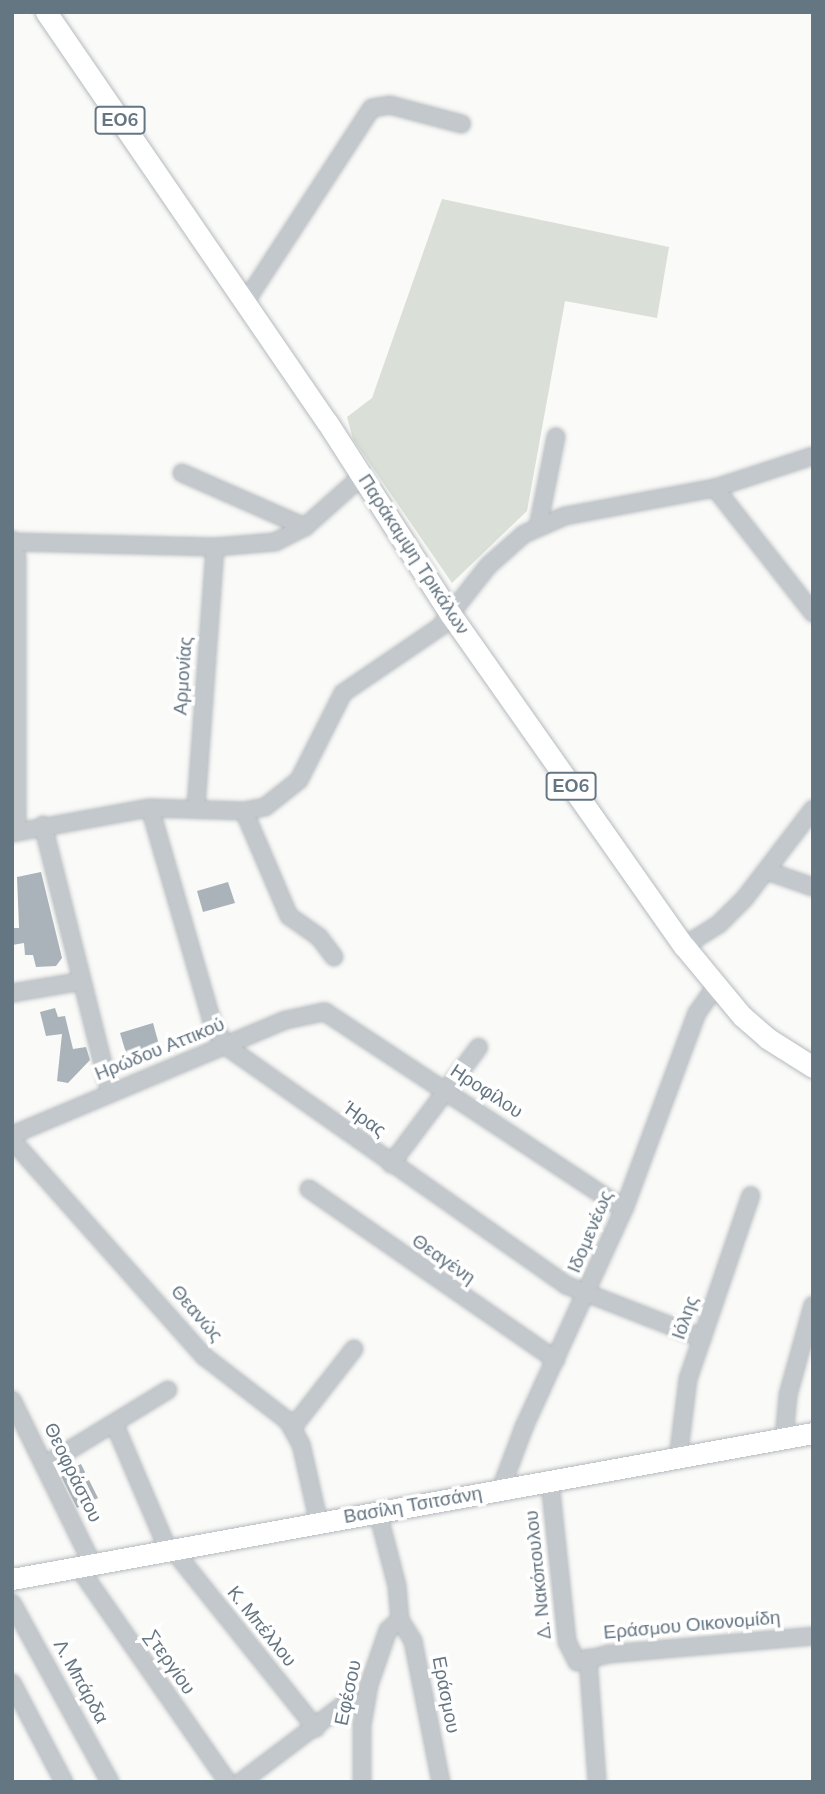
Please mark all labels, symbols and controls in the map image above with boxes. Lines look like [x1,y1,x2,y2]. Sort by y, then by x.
road number: ΕΟ6 [94,106,146,134]
street label: Παράκαμψη Τρικάλων [353,470,473,640]
street label: Αρμονίας [170,636,198,716]
road number: ΕΟ6 [545,772,597,800]
street label: Ηρώδου Αττικού [92,1014,228,1086]
street label: Ηροφίλου [445,1060,527,1124]
street label: Ήρας [338,1097,390,1143]
street label: Ιδομενέως [563,1187,619,1277]
street label: Θεαγένη [407,1230,479,1290]
street label: Θεανώς [165,1281,227,1347]
street label: Ιόλης [668,1293,704,1343]
street label: Θεοφράστου [38,1420,106,1526]
street label: Βασίλη Τσιτσάνη [342,1483,484,1529]
street label: Δ. Νακόπουλου [521,1509,557,1641]
street label: Κ. Μπέλλου [222,1582,300,1672]
street label: Εράσμου Οικονομίδη [603,1607,781,1645]
street label: Στεργίου [139,1627,199,1699]
street label: Λ. Μπάρδα [48,1636,112,1728]
street label: Εράσμου [426,1655,464,1735]
street label: Εφέσου [331,1658,367,1728]

